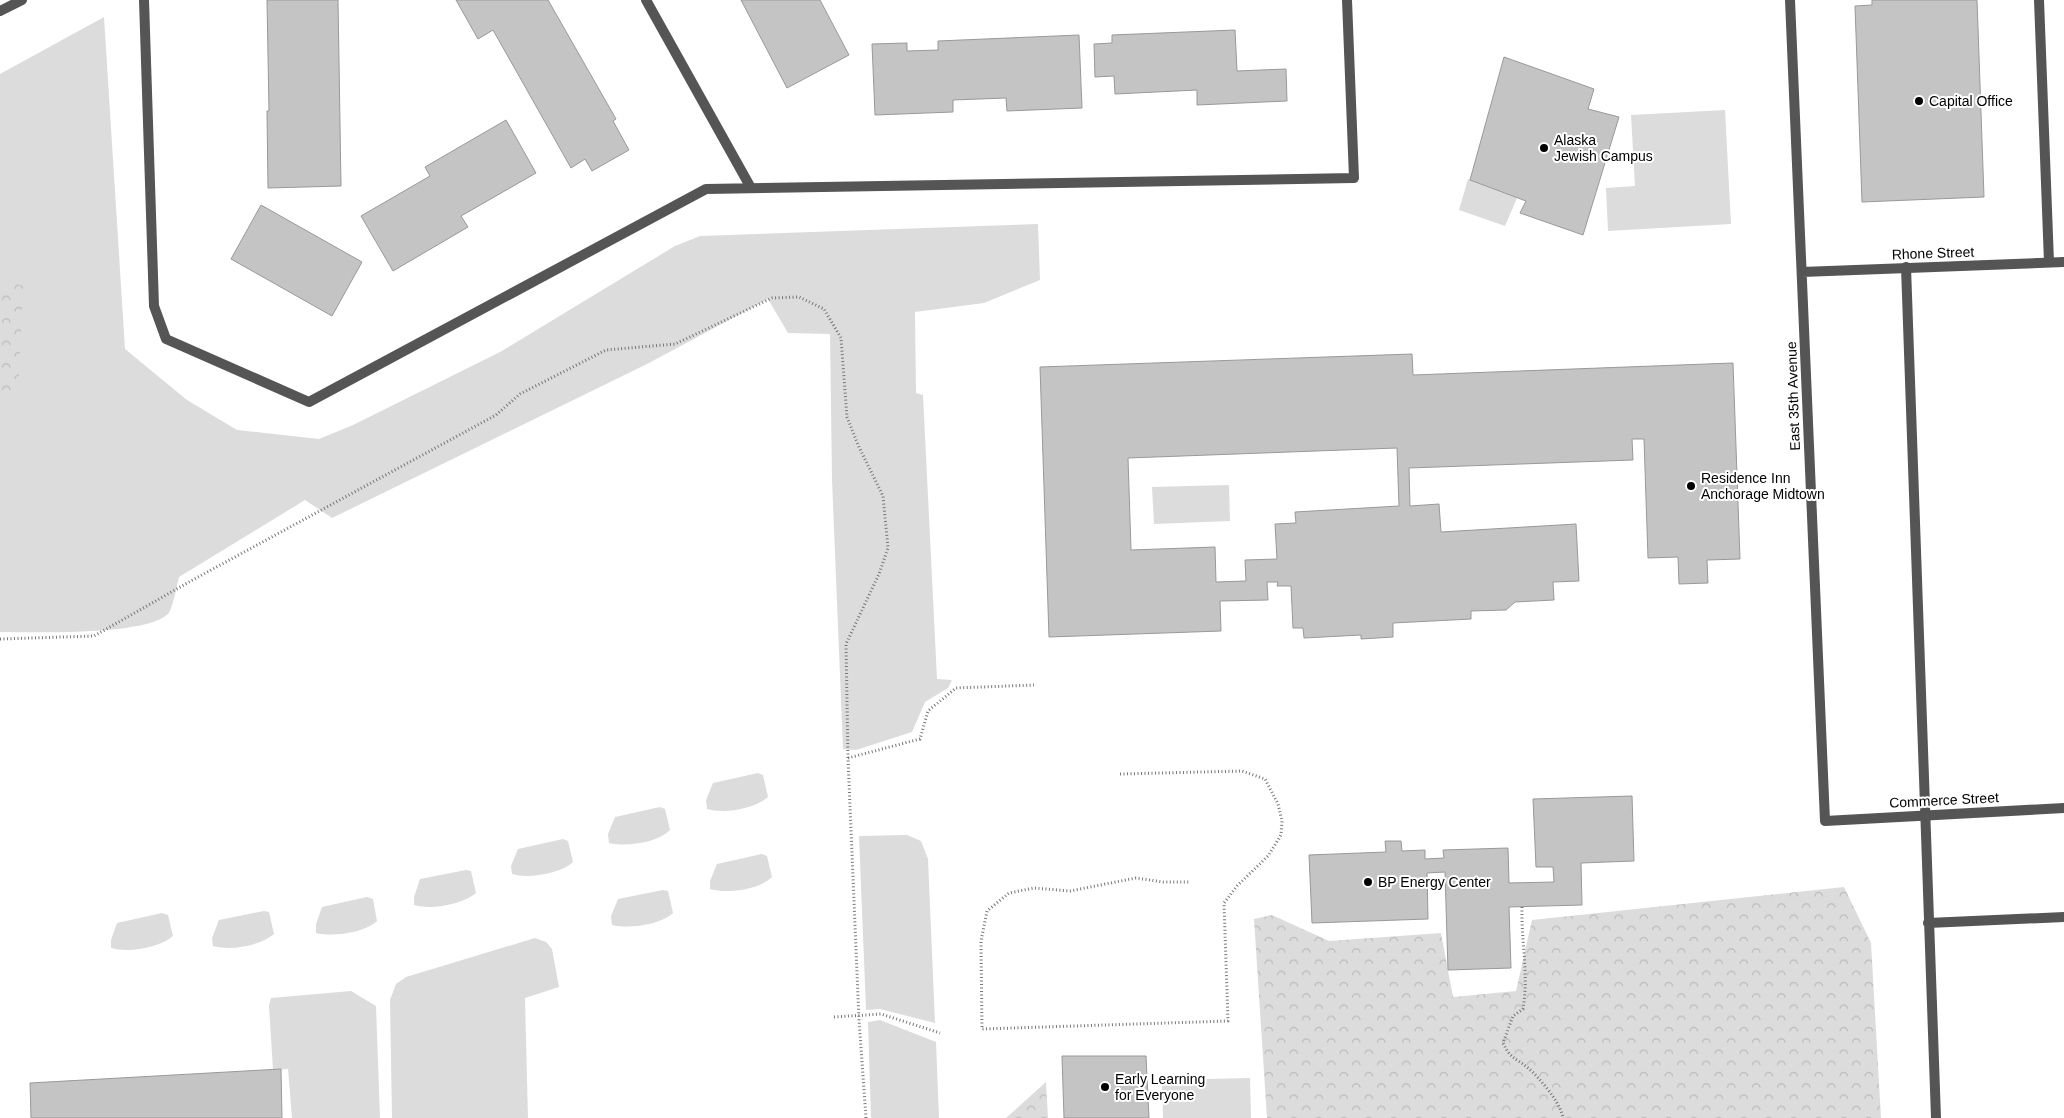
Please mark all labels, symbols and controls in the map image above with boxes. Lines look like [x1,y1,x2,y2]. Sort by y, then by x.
place label: Capital Office [1929,93,2013,109]
marker: Capital Office [1913,95,1925,107]
place label: Alaska Jewish Campus [1554,132,1653,164]
marker: Alaska Jewish Campus [1538,142,1550,154]
street label: Rhone Street [1891,244,1975,262]
street label: East 35th Avenue [1783,341,1803,451]
place label: Residence Inn Anchorage Midtown [1701,470,1825,502]
marker: Residence Inn Anchorage Midtown [1685,480,1697,492]
street label: Commerce Street [1889,789,1999,811]
place label: BP Energy Center [1378,874,1491,890]
marker: BP Energy Center [1362,876,1374,888]
place label: Early Learning for Everyone [1115,1071,1205,1103]
marker: Early Learning for Everyone [1099,1081,1111,1093]

